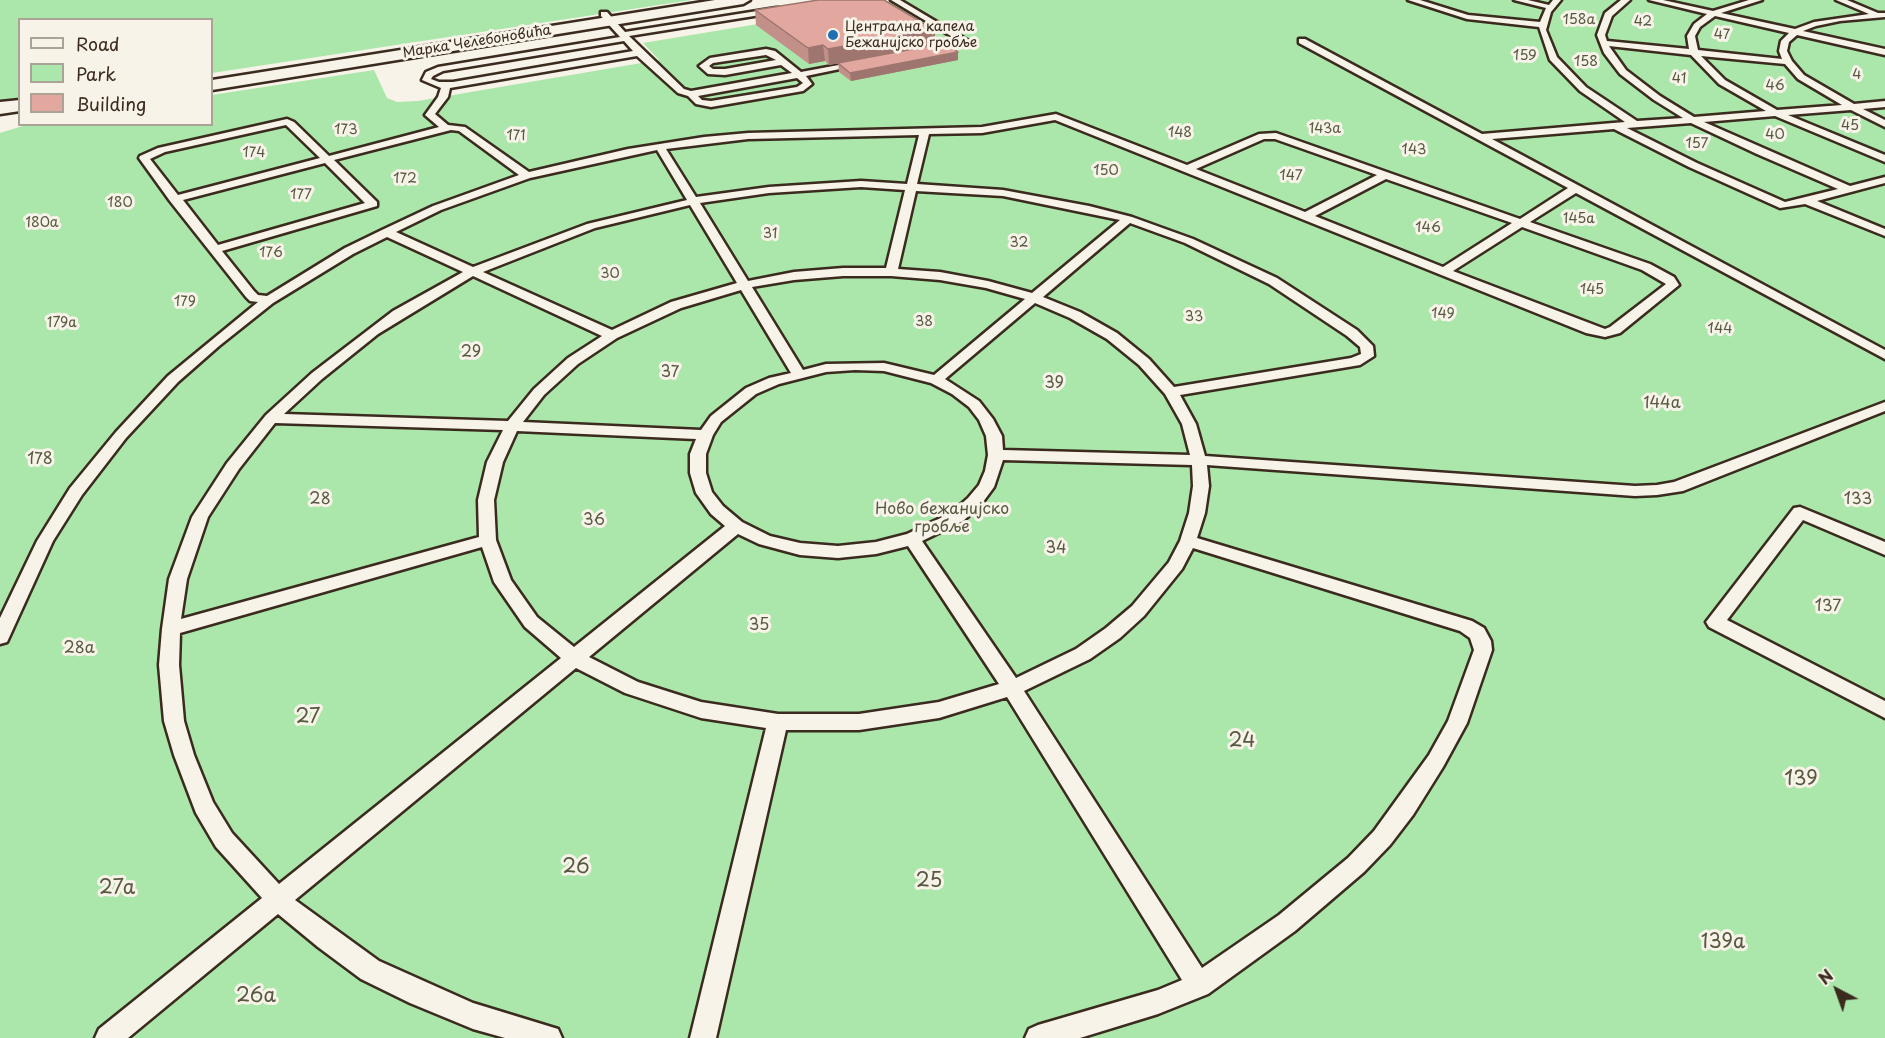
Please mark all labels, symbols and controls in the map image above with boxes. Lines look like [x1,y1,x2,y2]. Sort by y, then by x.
park label: 158a [1563,12,1595,28]
park label: 42 [1634,14,1652,30]
legend [18,18,213,126]
place label: Централна капела Бежанијско гробље [845,19,977,51]
street label: Марка Челебоновића [402,22,552,62]
park label: 47 [1714,27,1730,43]
marker: Централна капела Бежанијско гробље [826,28,840,42]
text: Road [76,30,120,57]
park label: 159 [1513,48,1537,64]
park label: 158 [1574,54,1598,70]
text: Park [76,60,116,87]
park label: 4 [1852,67,1862,83]
park label: 41 [1672,71,1686,87]
park label: 46 [1765,78,1785,94]
text: Building [76,90,146,117]
park label: 45 [1841,118,1859,134]
park label: 143a [1309,121,1341,137]
park label: 173 [334,122,358,138]
park label: 148 [1168,125,1192,141]
park label: 40 [1765,127,1785,143]
park label: 171 [506,128,526,144]
park label: 157 [1686,136,1708,152]
park label: 143 [1402,142,1426,158]
park label: 174 [242,145,266,161]
park label: 150 [1093,163,1119,179]
park label: 147 [1279,168,1303,184]
park label: 172 [393,171,417,187]
park label: 177 [290,187,312,203]
park label: 180 [107,195,133,211]
park label: 145a [1563,211,1595,227]
park label: 180a [25,215,59,231]
park label: 146 [1415,220,1441,236]
park label: 31 [763,226,777,242]
park label: 32 [1010,235,1028,251]
park label: 176 [259,245,283,261]
park label: 30 [600,266,620,282]
park label: 145 [1580,282,1604,298]
park label: 179 [174,294,196,310]
park label: 149 [1431,306,1455,322]
park label: 33 [1185,309,1203,325]
park label: 38 [915,314,933,330]
park label: 179a [47,315,77,331]
park label: 144 [1708,321,1732,337]
park label: 29 [461,343,481,363]
park label: 37 [661,363,679,383]
park label: 39 [1044,374,1064,394]
park label: 144a [1643,394,1681,414]
park label: 178 [27,450,53,470]
park label: 28 [309,490,331,510]
park label: 133 [1844,490,1872,510]
park label: Ново бежанијско гробље [875,500,1009,538]
park label: 36 [583,511,605,531]
park label: 34 [1045,539,1067,559]
park label: 137 [1815,597,1841,617]
park label: 35 [749,616,769,636]
park label: 28a [63,639,95,659]
park label: 27 [296,705,320,729]
park label: 24 [1229,729,1255,753]
park label: 139 [1784,767,1818,791]
park label: 26 [562,855,590,879]
park label: 25 [916,869,942,893]
park label: 27a [99,876,135,900]
park label: 139a [1701,930,1745,954]
north arrow [1807,960,1867,1020]
text: N [1813,963,1838,990]
park label: 26a [236,984,276,1008]

